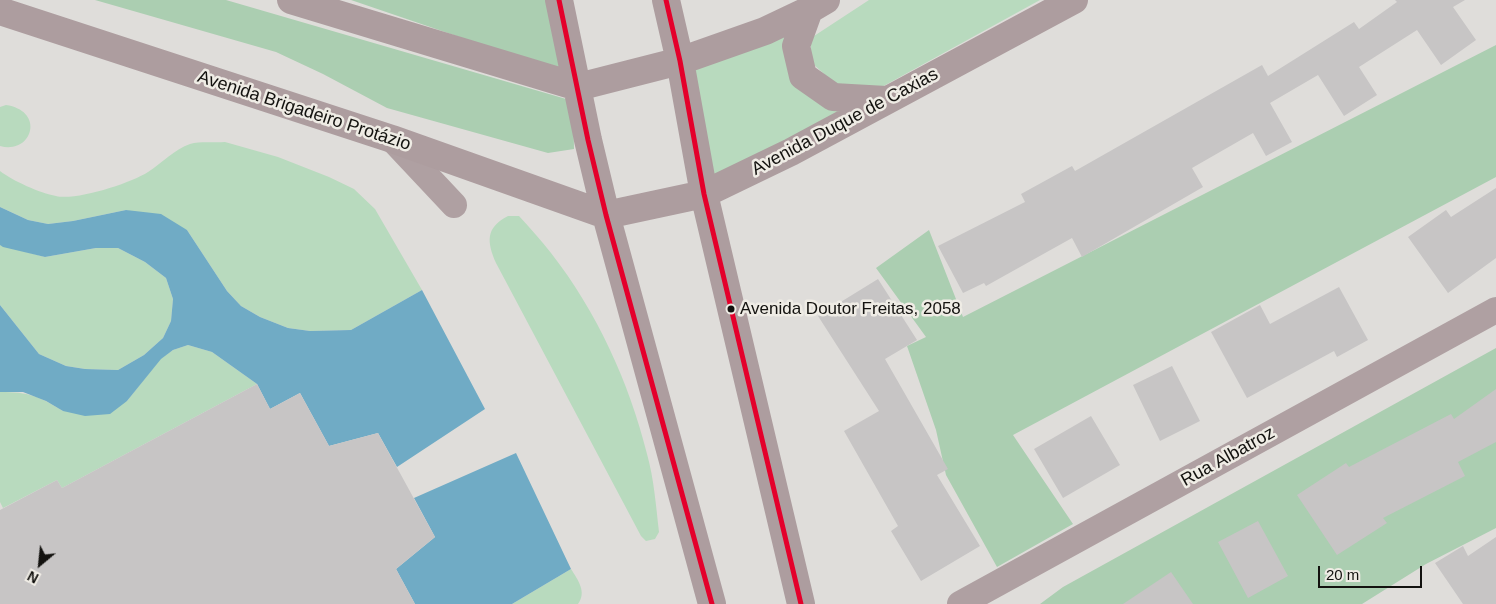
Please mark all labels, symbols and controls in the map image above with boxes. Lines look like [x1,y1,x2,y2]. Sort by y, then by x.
street label: Avenida Duque de Caxias [748,64,942,180]
street label: Avenida Brigadeiro Protázio [195,66,413,156]
place label: Avenida Doutor Freitas, 2058 [740,299,961,319]
marker: Avenida Doutor Freitas, 2058 [726,304,736,314]
street label: Rua Albatroz [1177,422,1279,492]
north arrow [15,539,65,589]
scale bar [1321,556,1425,588]
text: 20 m [1326,566,1359,583]
text: N [25,568,41,587]

